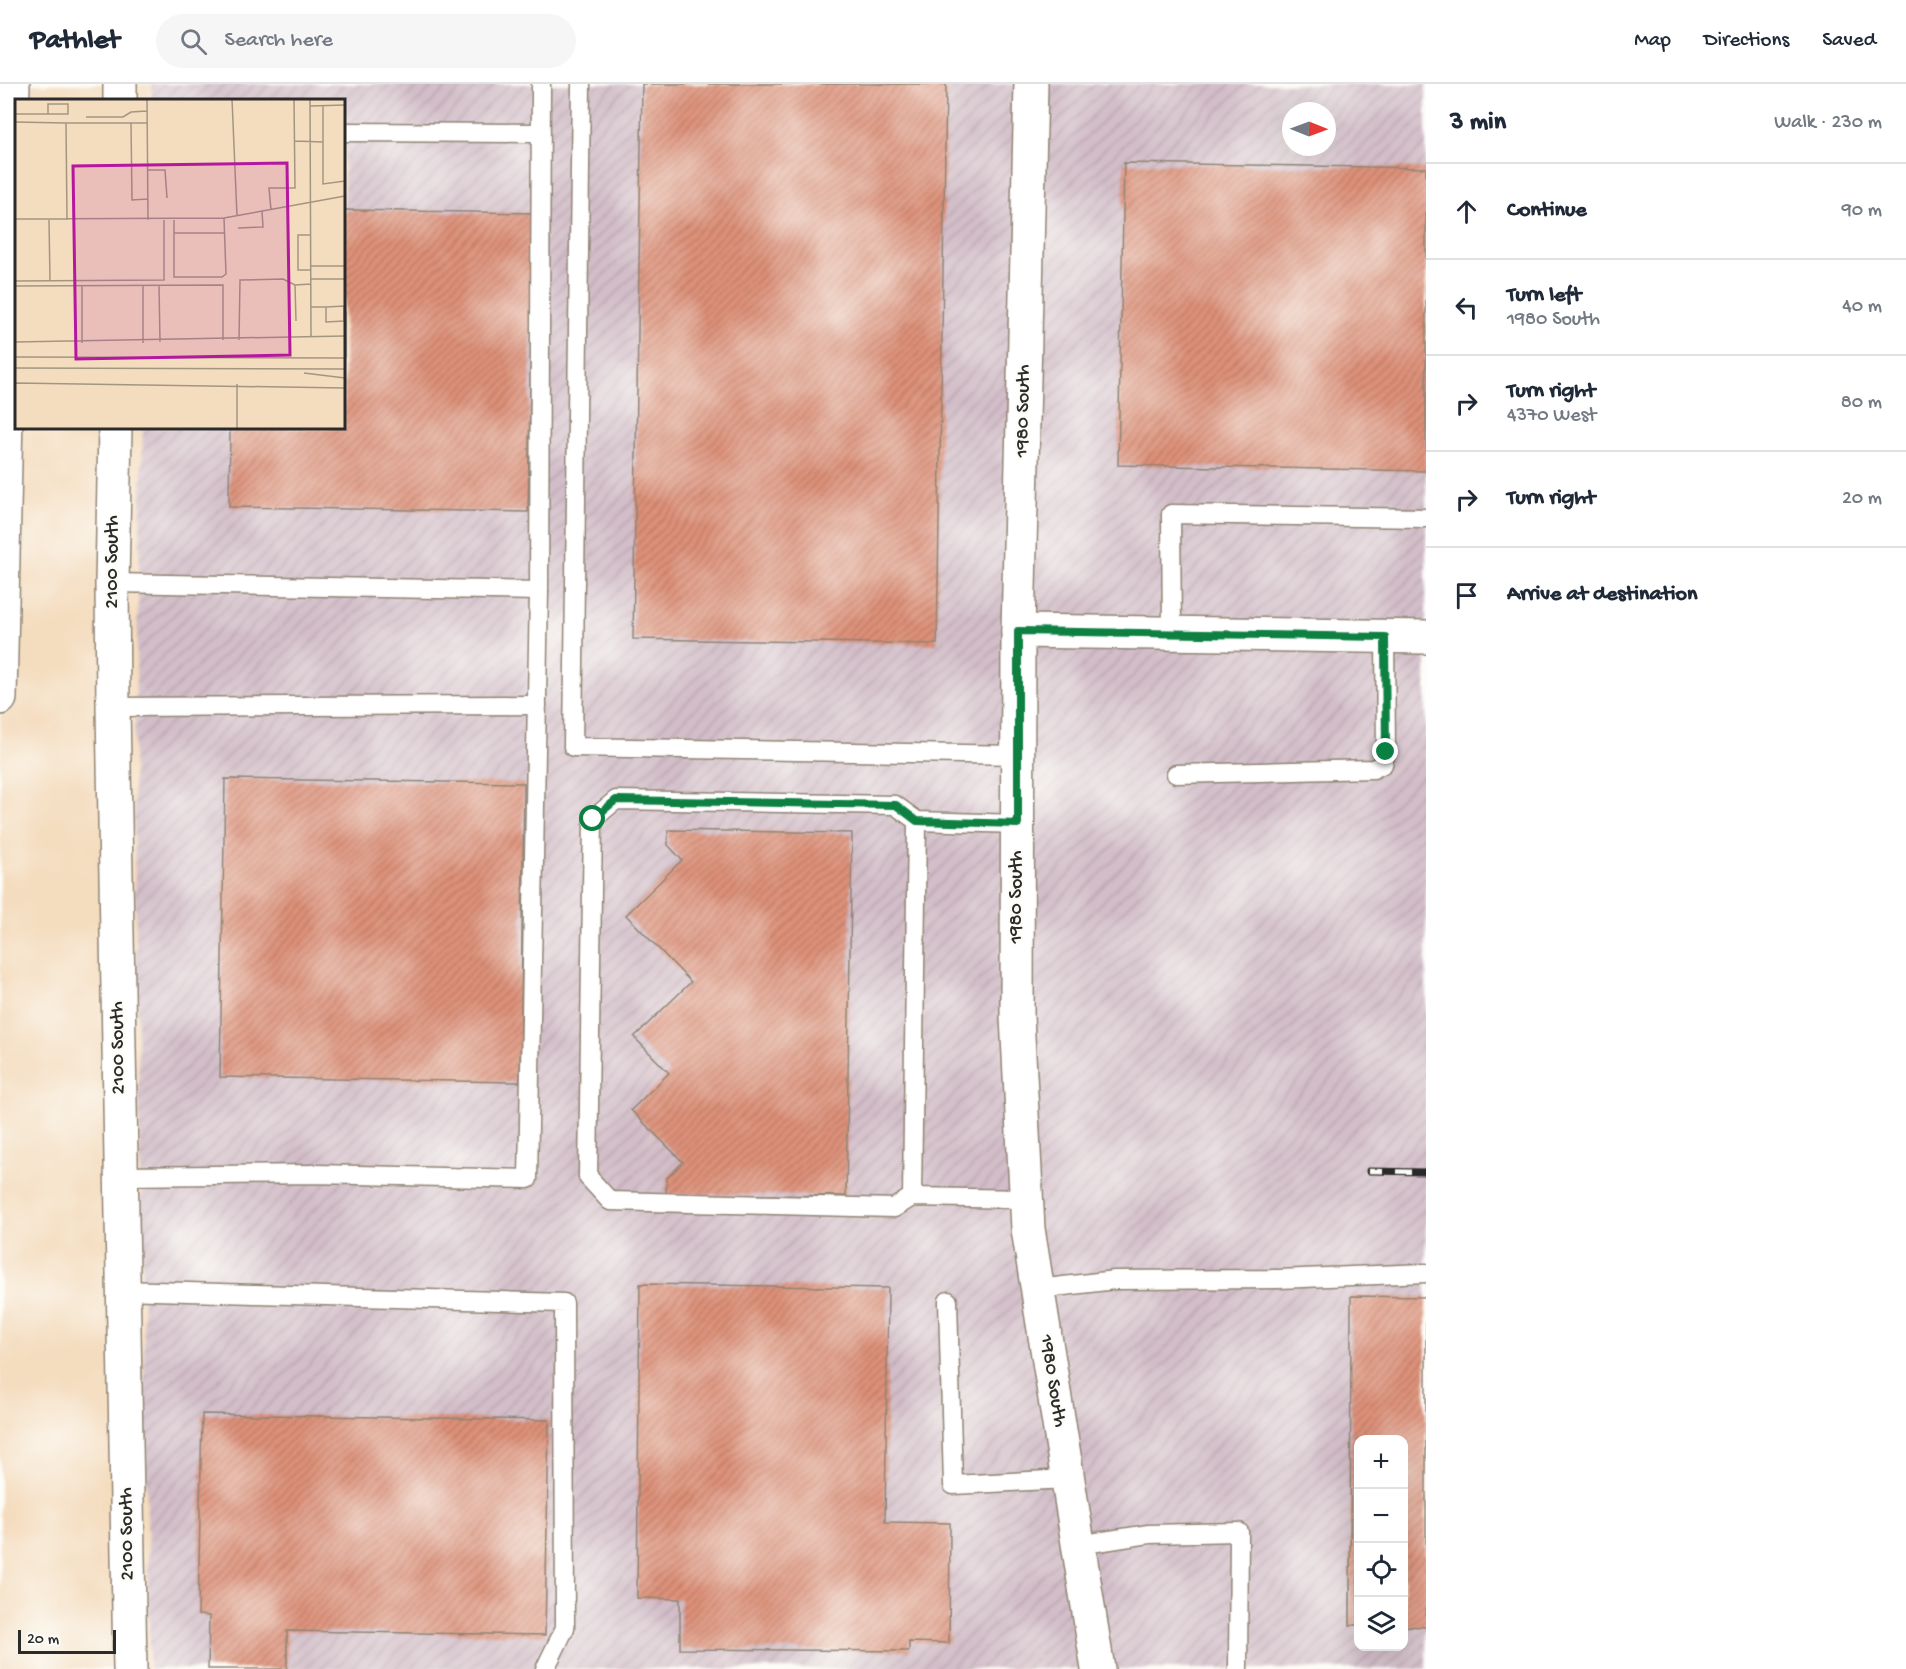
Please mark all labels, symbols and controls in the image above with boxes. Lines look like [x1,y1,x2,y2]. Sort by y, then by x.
search box [156,14,576,68]
text: Pathlet [30,25,120,58]
icon: search [177,25,210,58]
text: Search here [225,28,333,54]
text: Map [1634,29,1671,54]
text: Directions [1704,29,1789,54]
text: Saved [1822,29,1876,54]
inset map [15,99,345,429]
north arrow [1282,102,1336,156]
text: 3 min [1450,108,1506,139]
text: Walk · 230 m [1774,112,1882,135]
icon: ahead [1450,195,1483,228]
text: Continue [1507,198,1587,224]
text: 90 m [1842,200,1882,223]
text: Turn left [1507,283,1581,309]
icon: left [1450,291,1483,324]
text: 40 m [1842,296,1882,319]
text: 1980 South [1507,309,1600,332]
street label: 1980 South [1012,364,1036,459]
text: Turn right [1507,379,1595,405]
icon: right [1450,387,1483,420]
text: 80 m [1841,392,1882,415]
text: 4370 West [1507,405,1596,428]
icon: right [1450,483,1483,516]
text: Turn right [1507,486,1595,512]
text: 20 m [1842,488,1882,511]
street label: 2100 South [102,515,125,609]
icon: arrive [1450,579,1483,612]
text: Arrive at destination [1507,582,1697,608]
route end [1372,738,1398,764]
route start [579,805,605,831]
street label: 1980 South [1006,850,1029,945]
street label: 2100 South [107,1001,131,1095]
street label: 1980 South [1033,1332,1071,1429]
map controls [1354,1435,1408,1651]
button: + [1354,1435,1408,1489]
street label: 2100 South [116,1487,140,1581]
button: − [1354,1489,1408,1543]
button: locate [1354,1543,1408,1597]
button: layers [1354,1597,1408,1651]
scale bar [18,1627,116,1654]
text: 20 m [27,1631,59,1650]

